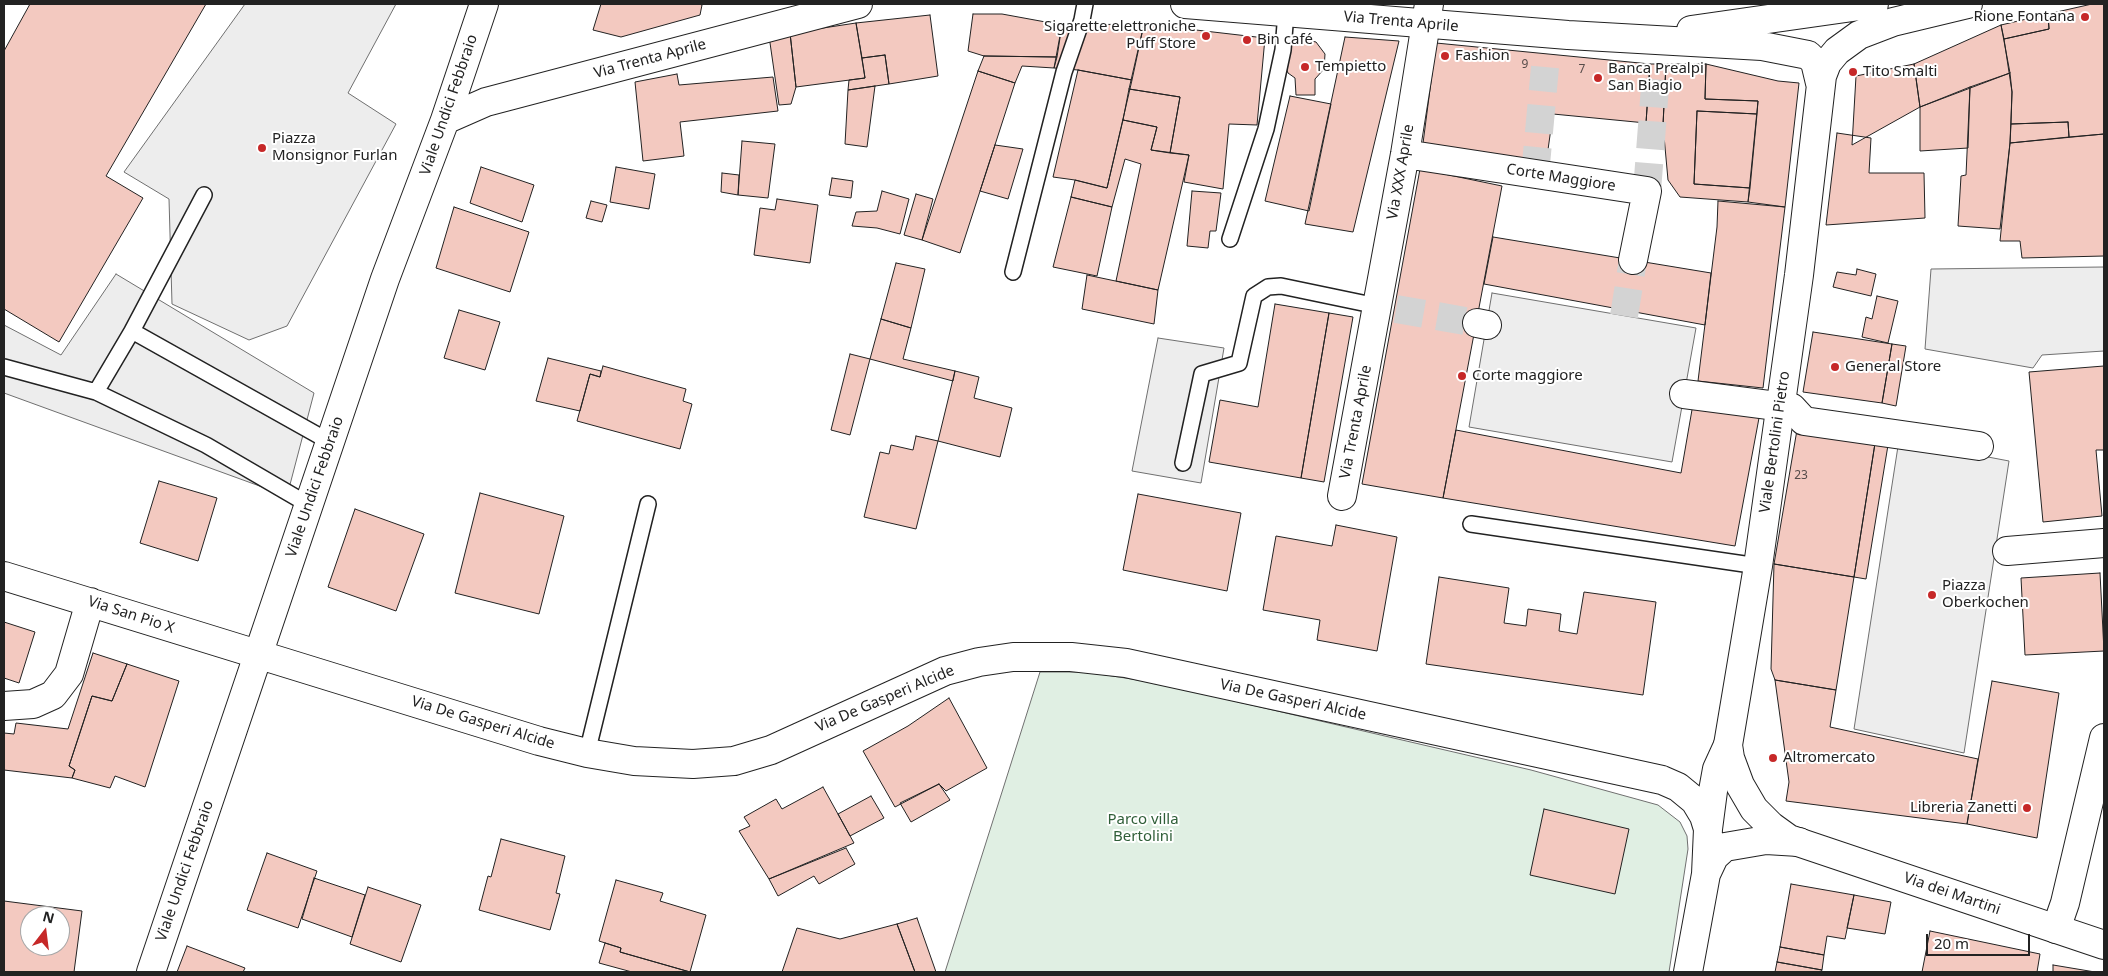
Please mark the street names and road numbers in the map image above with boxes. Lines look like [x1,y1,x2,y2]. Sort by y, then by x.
street label: Via Trenta Aprile [1343,8,1459,36]
street label: Viale Undici Febbraio [416,32,482,178]
street label: Via Trenta Aprile [592,35,708,83]
street label: Via XXX Aprile [1384,123,1418,221]
street label: Corte Maggiore [1505,160,1617,196]
street label: Via Trenta Aprile [1336,364,1376,480]
street label: Viale Bertolini Pietro [1756,370,1794,514]
street label: Viale Undici Febbraio [282,414,348,560]
street label: Via San Pio X [86,593,176,637]
street label: Via De Gasperi Alcide [813,662,957,736]
street label: Via De Gasperi Alcide [1218,676,1368,724]
street label: Via De Gasperi Alcide [409,693,557,753]
street label: Viale Undici Febbraio [152,798,218,944]
street label: Via dei Martini [1901,869,2003,919]

